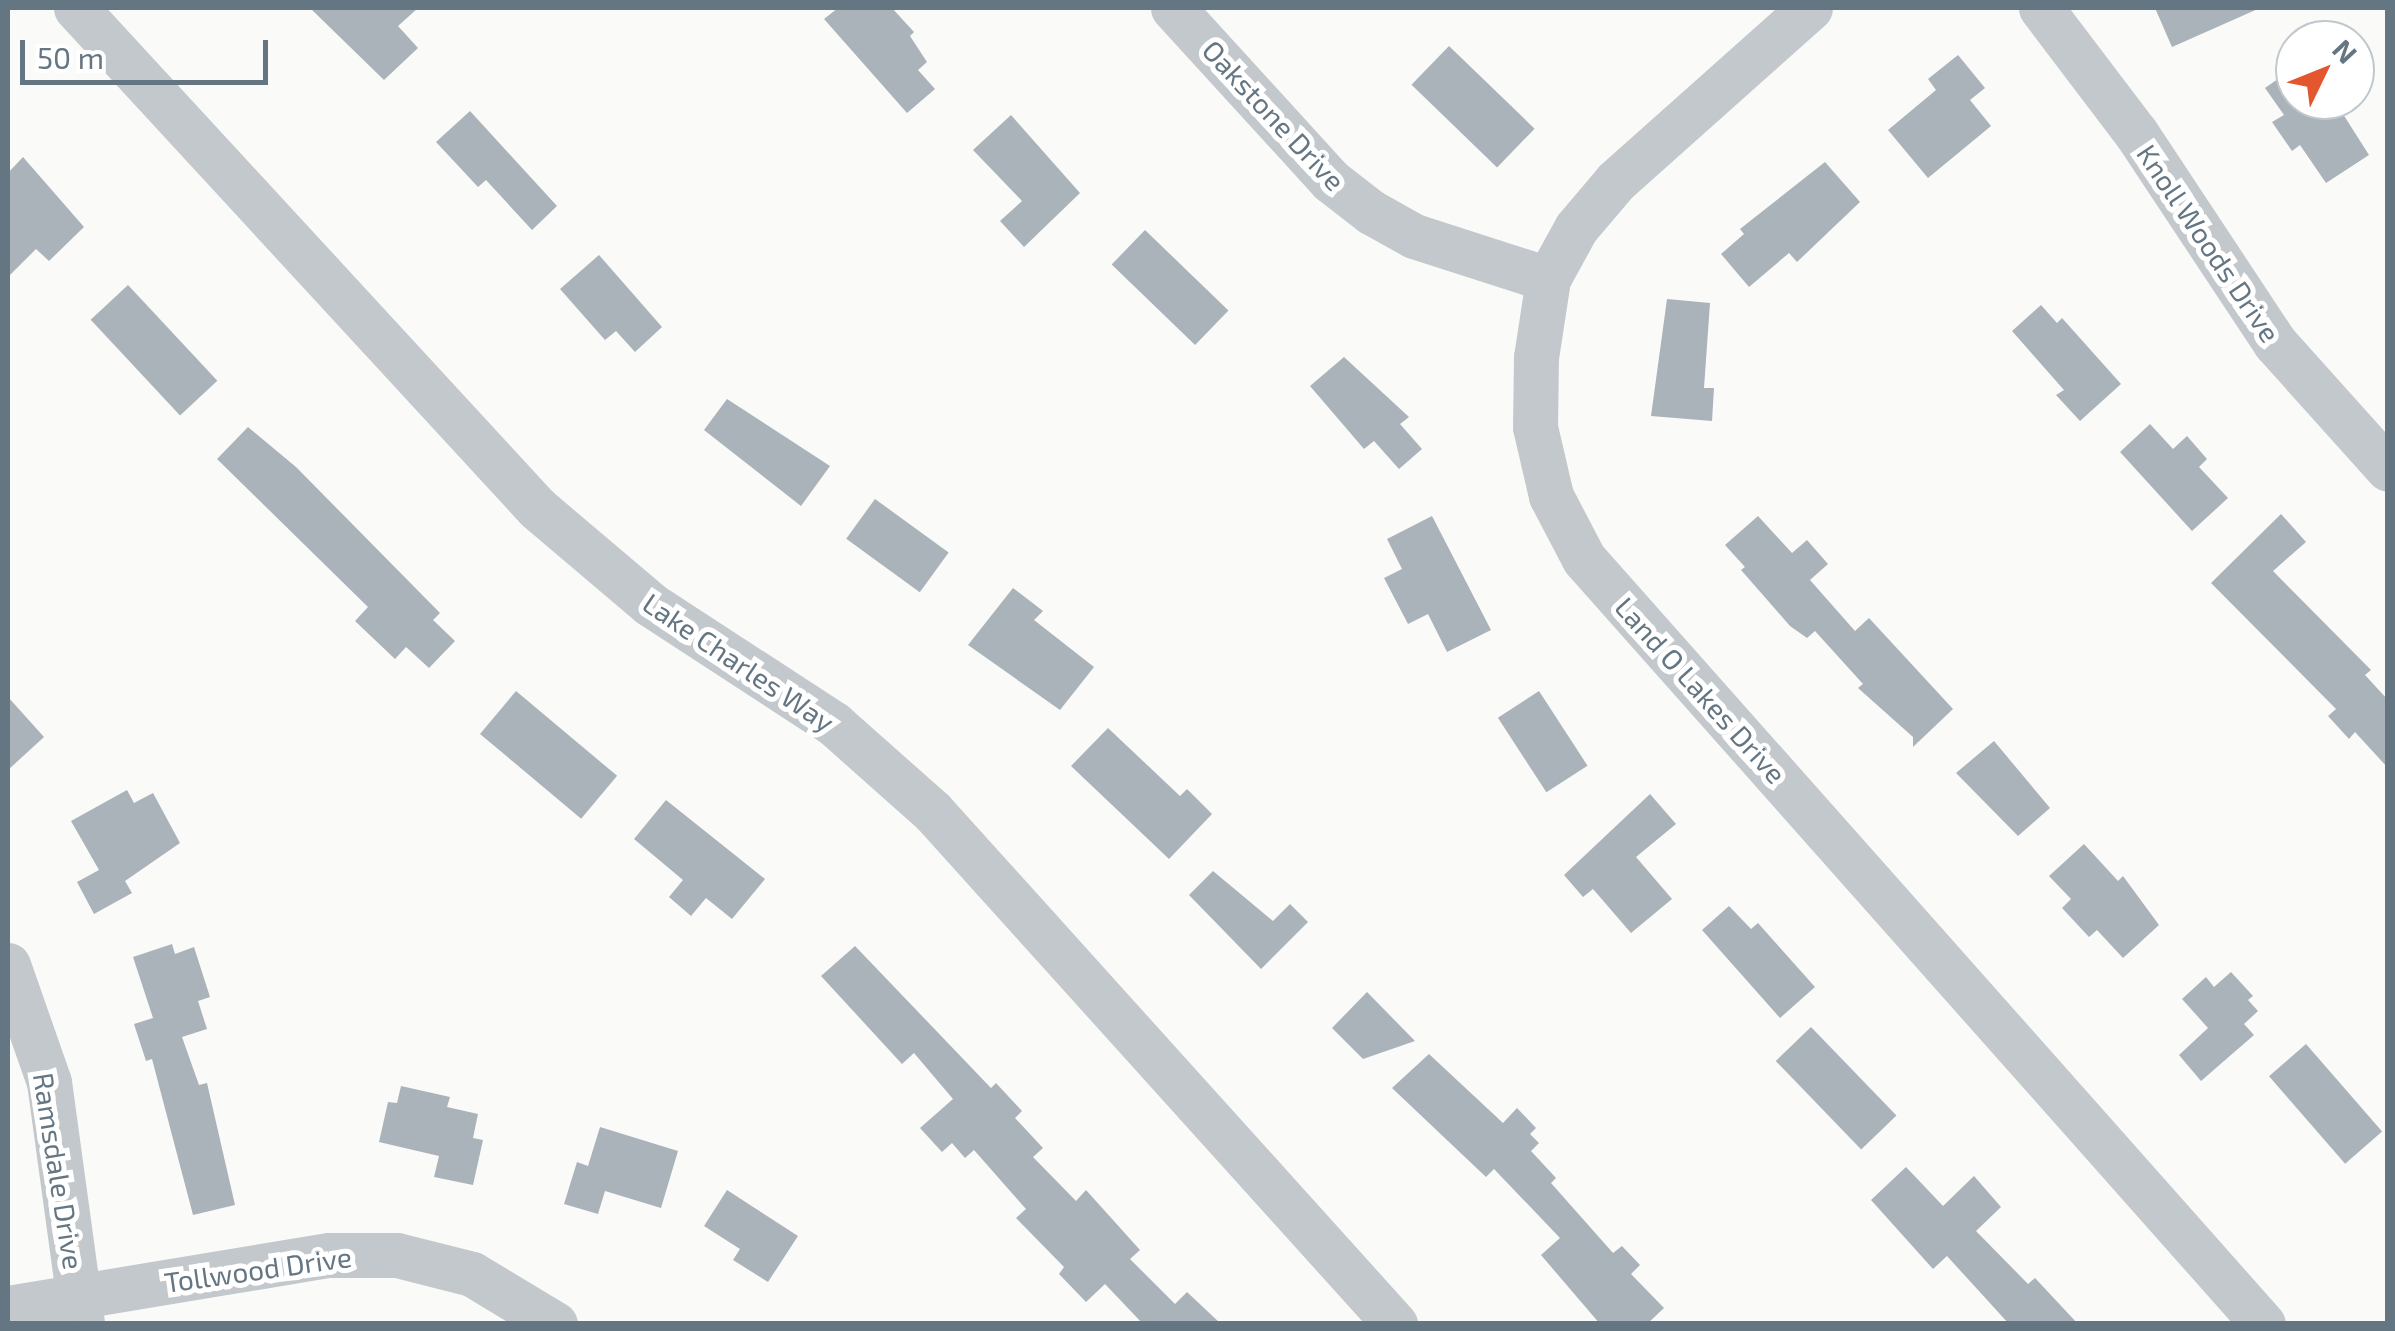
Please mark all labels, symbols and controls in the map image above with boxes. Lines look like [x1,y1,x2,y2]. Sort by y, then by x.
scale bar [25,20,272,82]
north arrow [2275,20,2375,120]
text: N [2326,32,2365,70]
street label: Oakstone Drive [1196,33,1352,197]
text: 50 m [37,39,104,75]
street label: Knoll Woods Drive [2130,137,2288,349]
street label: Lake Charles Way [637,585,841,739]
street label: Land O Lakes Drive [1609,590,1793,790]
street label: Ramsdale Drive [27,1070,91,1272]
street label: Tollwood Drive [162,1239,354,1299]

